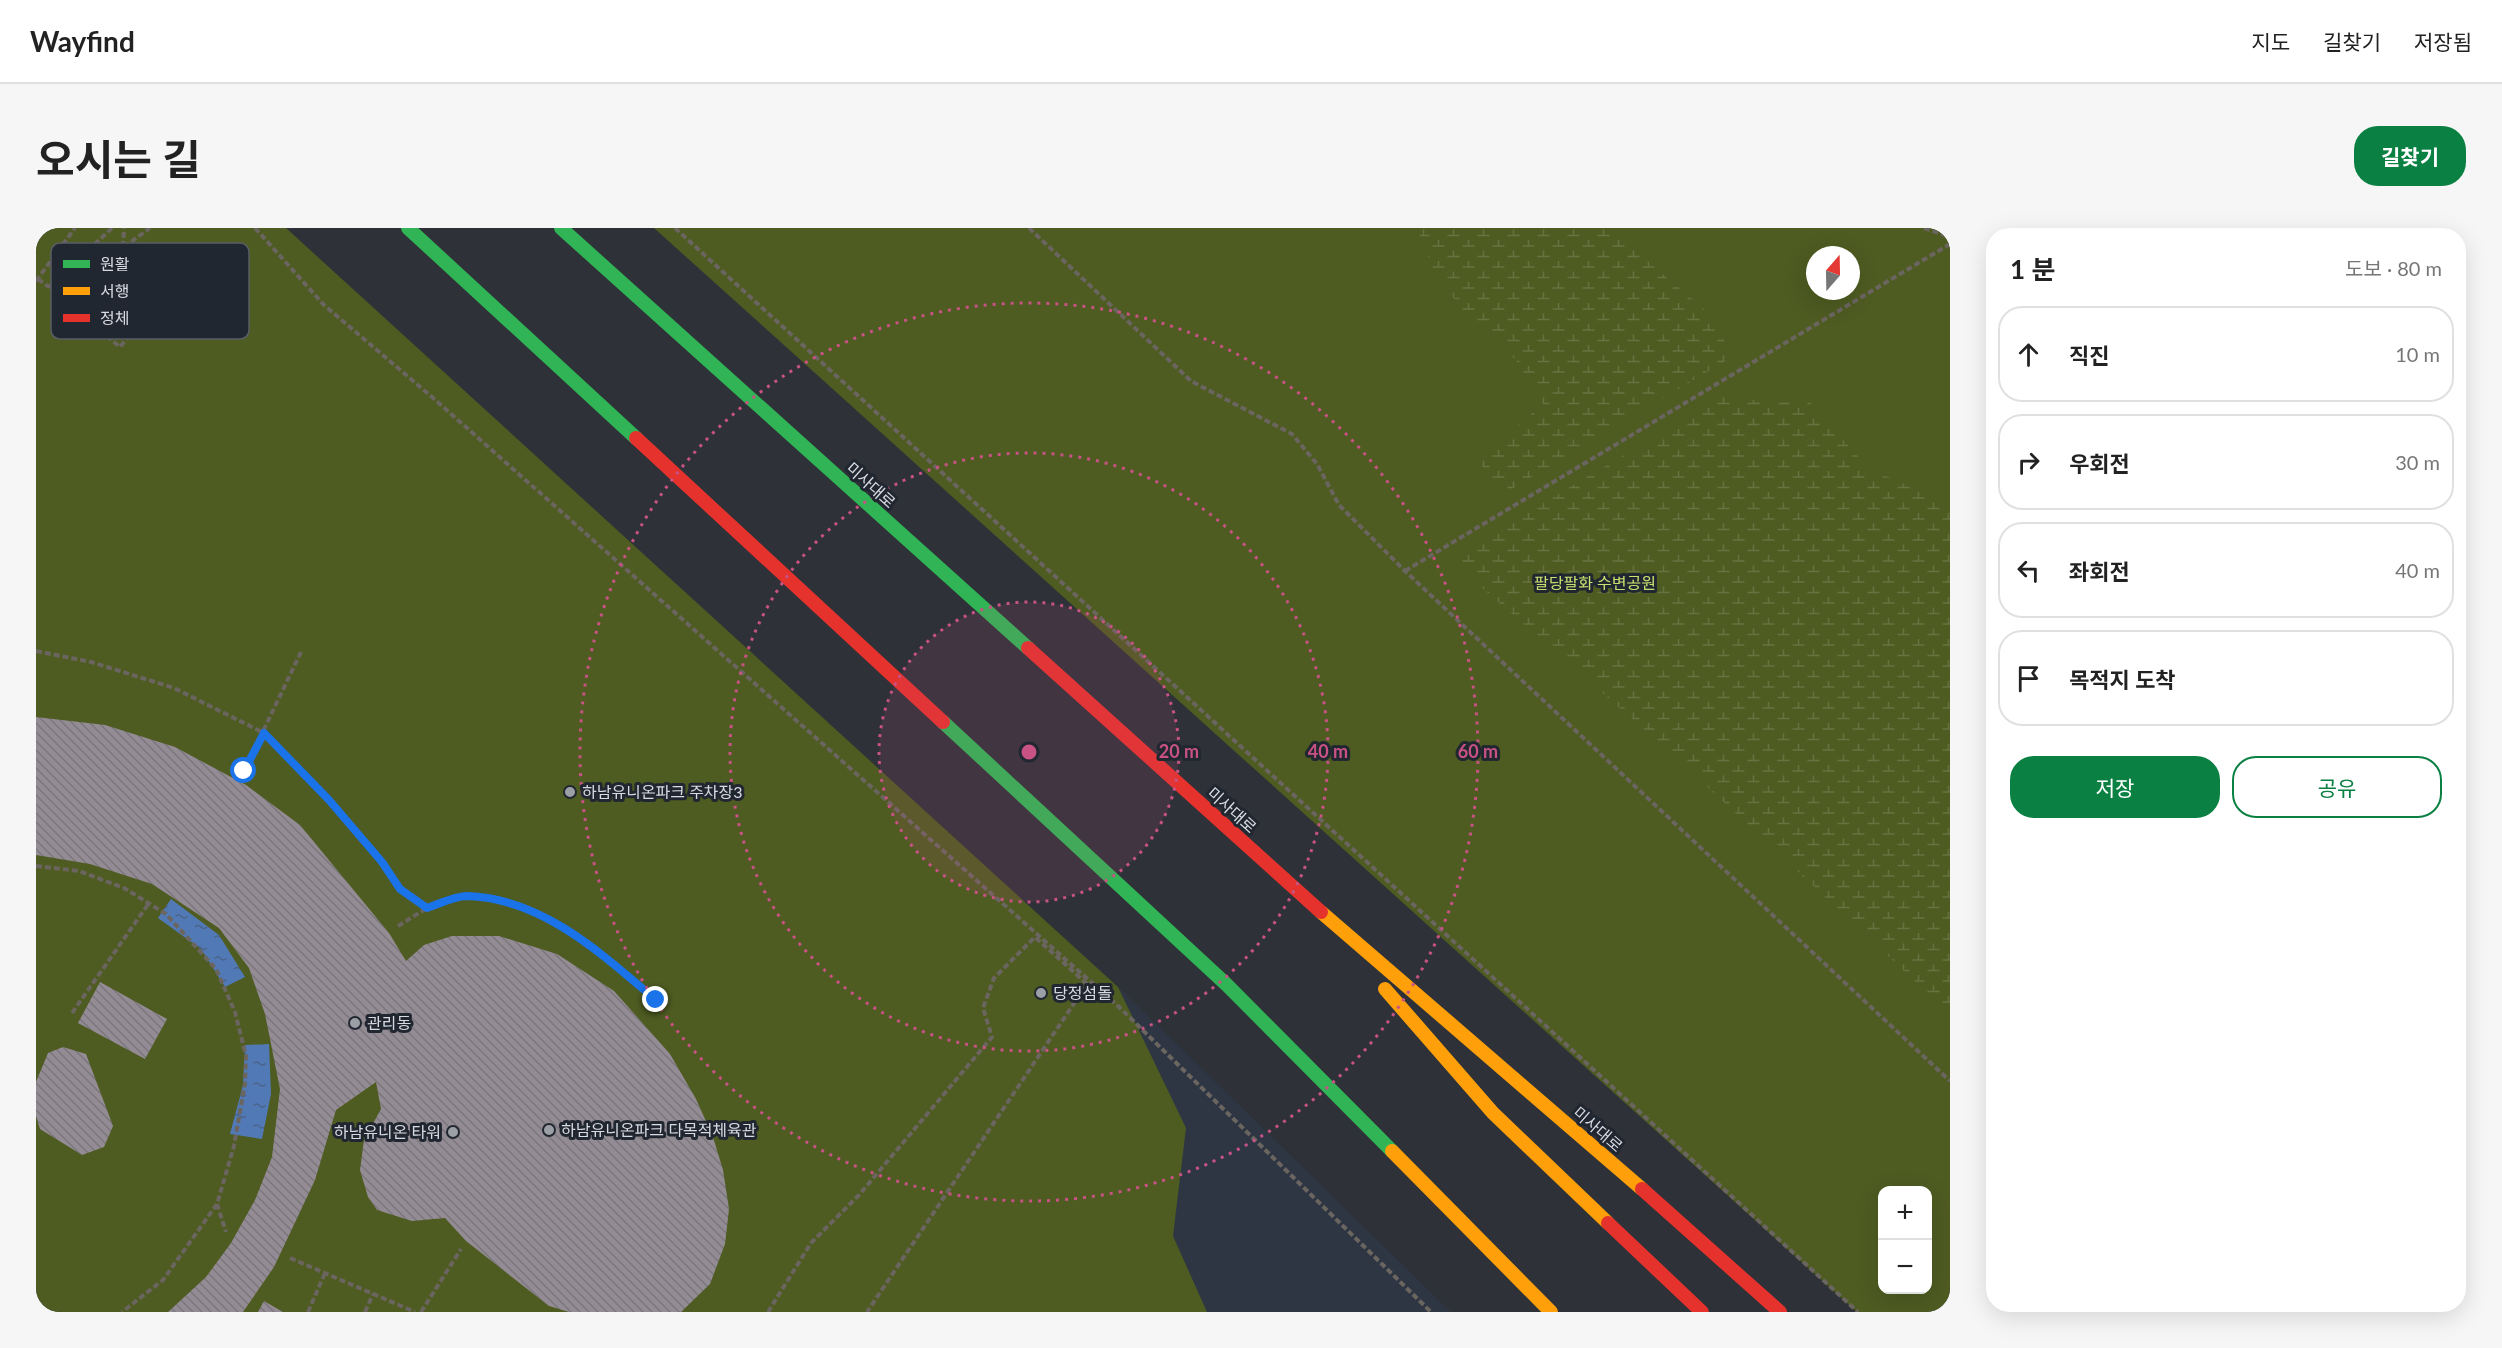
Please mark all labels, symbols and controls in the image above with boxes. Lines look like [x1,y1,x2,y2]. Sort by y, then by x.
text: Wayfind [30,24,135,58]
text: 지도 [2251,29,2290,54]
text: 길찾기 [2323,29,2381,54]
text: 저장됨 [2414,29,2472,54]
button: 길찾기 [2354,126,2466,186]
text: 오시는 길 [36,134,201,184]
legend [51,243,249,339]
north arrow [1806,246,1860,300]
text: 1 분 [2010,253,2055,285]
text: 원활 [100,254,130,273]
text: 도보 · 80 m [2345,256,2442,280]
text: 서행 [100,281,129,300]
text: 정체 [100,308,129,327]
icon: ahead [2012,338,2045,371]
text: 직진 [2069,342,2109,369]
text: 10 m [2395,342,2440,366]
icon: right [2012,446,2045,479]
text: 우회전 [2069,450,2130,477]
text: 30 m [2395,450,2440,474]
street label: 미사대로 [843,458,900,512]
icon: left [2012,554,2045,587]
text: 좌회전 [2069,558,2130,585]
text: 40 m [2395,558,2440,582]
park label: 팔당팔화 수변공원 [1534,573,1656,592]
icon: arrive [2012,662,2045,695]
text: 목적지 도착 [2069,666,2176,693]
text: 20 m [1159,740,1199,762]
text: 40 m [1308,740,1348,762]
text: 60 m [1458,740,1498,762]
centre of rings [1019,742,1039,762]
button: 저장 [2010,756,2220,818]
button: 공유 [2232,756,2442,818]
route start [230,757,256,783]
place label: 하남유니온파크 주차장3 [582,782,743,801]
street label: 미사대로 [1204,783,1261,837]
marker: 하남유니온파크 주차장3 [563,785,577,799]
place label: 당정섬돌 [1053,983,1112,1002]
route end [642,986,668,1012]
marker: 당정섬돌 [1034,986,1048,1000]
place label: 관리동 [367,1013,411,1032]
marker: 관리동 [348,1016,362,1030]
street label: 미사대로 [1570,1102,1627,1155]
place label: 하남유니온파크 다목적체육관 [561,1120,757,1139]
place label: 하남유니온 타워 [334,1122,441,1141]
marker: 하남유니온파크 다목적체육관 [542,1123,556,1137]
marker: 하남유니온 타워 [446,1125,460,1139]
map controls [1878,1186,1932,1294]
button: + [1878,1186,1932,1240]
button: − [1878,1240,1932,1294]

